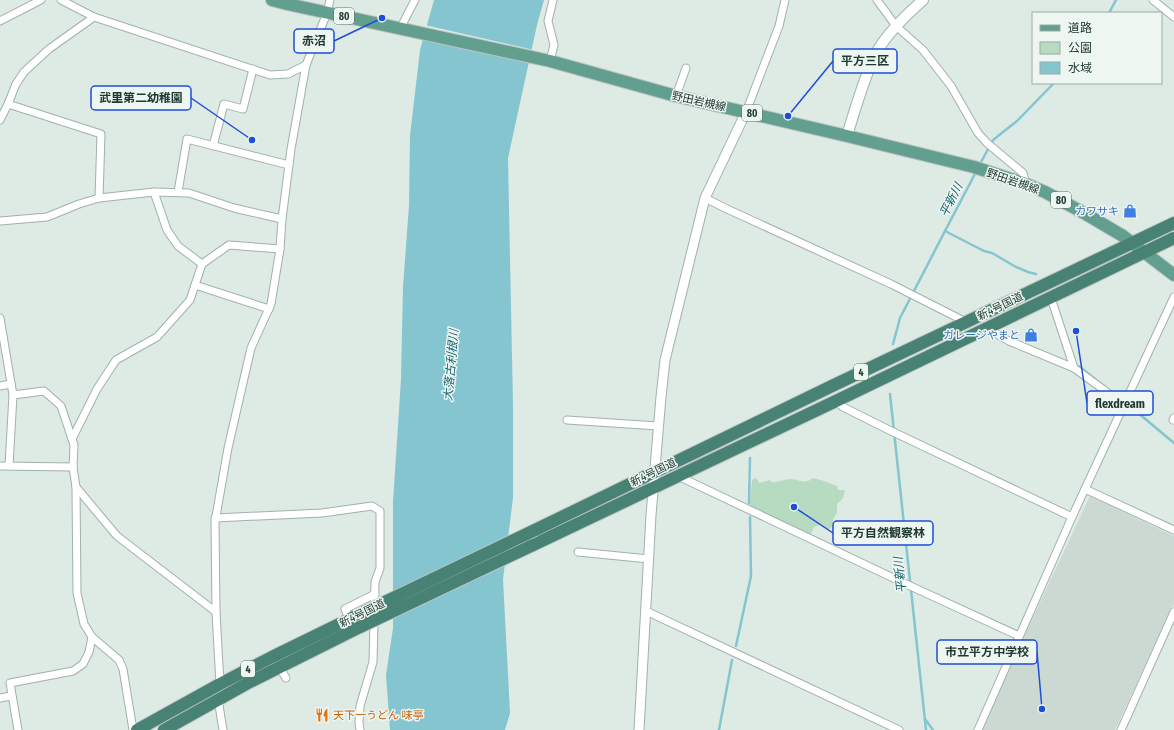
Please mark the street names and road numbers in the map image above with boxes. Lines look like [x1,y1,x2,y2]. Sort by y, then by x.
road number: 80 [334,8,354,24]
street label: 野田岩槻線 [671,89,727,114]
road number: 80 [742,105,762,121]
street label: 野田岩槻線 [985,166,1041,197]
road number: 80 [1051,192,1071,208]
street label: 新4号国道 [975,290,1025,323]
road number: 4 [854,364,868,380]
street label: 新4号国道 [628,456,678,489]
street label: 新4号国道 [337,597,387,630]
road number: 4 [241,661,255,677]

